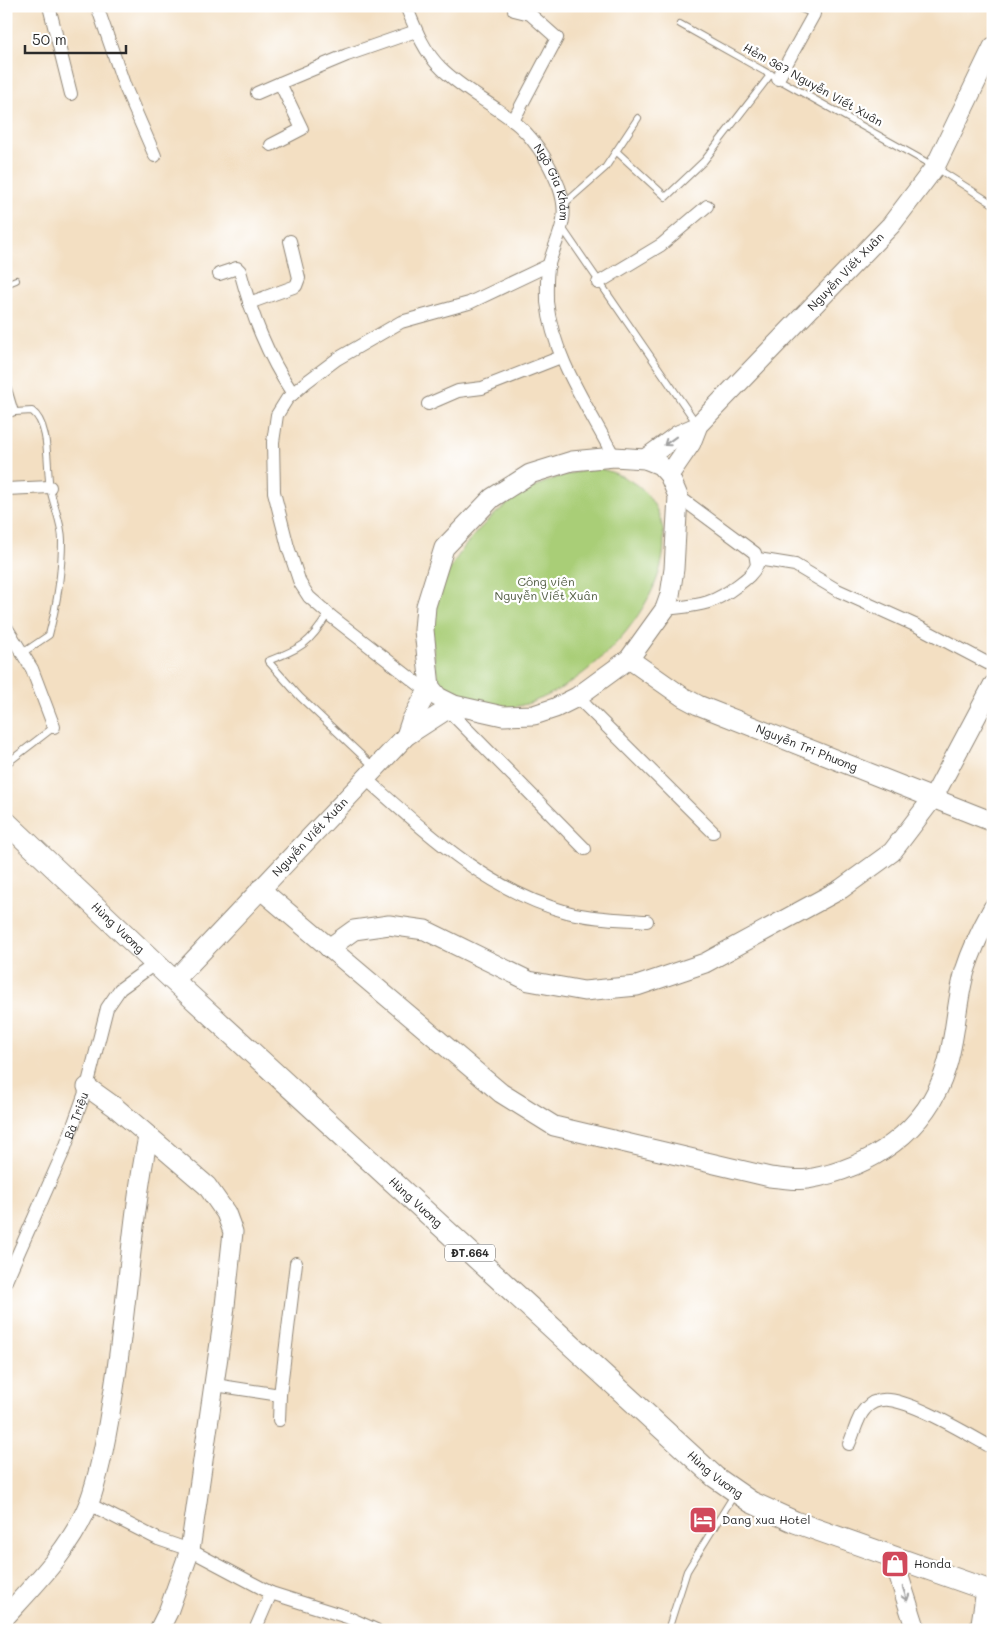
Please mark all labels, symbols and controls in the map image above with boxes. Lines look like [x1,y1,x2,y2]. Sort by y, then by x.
scale bar [25,22,126,54]
text: 50 m [32,29,67,49]
street label: Hẻm 367 Nguyễn Viết Xuân [741,39,886,129]
street label: Ngô Gia Khảm [531,140,573,222]
street label: Nguyễn Viết Xuân [803,228,887,314]
one-way arrow [663,436,677,446]
park label: Công viên Nguyễn Viết Xuân [494,573,598,603]
street label: Nguyễn Tri Phương [754,720,860,775]
street label: Nguyễn Viết Xuân [268,794,351,880]
street label: Hùng Vương [88,898,149,956]
street label: Bà Triệu [60,1089,92,1141]
street label: Hùng Vương [386,1173,447,1230]
road number: ĐT.664 [445,1244,495,1262]
street label: Hùng Vương [684,1447,747,1501]
hotel icon: Dang xua Hotel [688,1505,718,1535]
place label: Dang xua Hotel [722,1511,811,1527]
shop icon: Honda [880,1549,910,1579]
place label: Honda [914,1555,951,1571]
one-way arrow [900,1586,910,1602]

